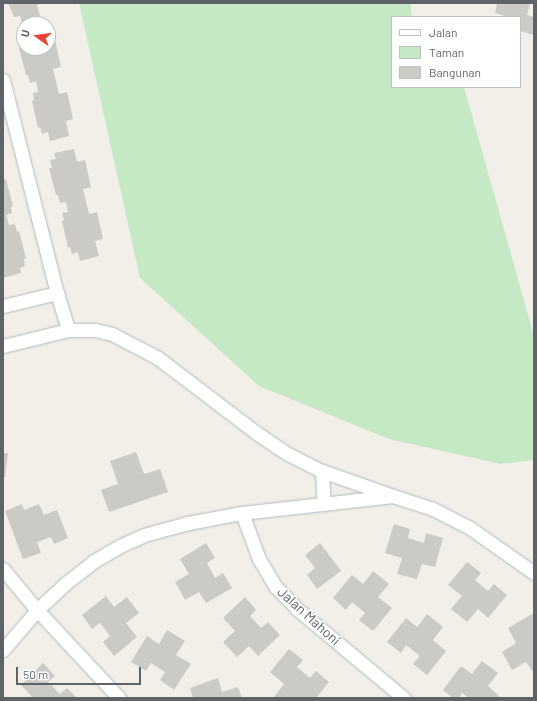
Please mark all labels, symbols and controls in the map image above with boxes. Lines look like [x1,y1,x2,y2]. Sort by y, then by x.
north arrow [16,16,56,56]
legend [391,16,521,88]
text: Jalan [429,25,457,39]
text: U [18,28,32,38]
text: Taman [429,45,464,59]
text: Bangunan [429,65,481,79]
street label: Jalan Mahoni [274,583,344,649]
scale bar [18,659,143,685]
text: 50 m [23,667,48,681]

